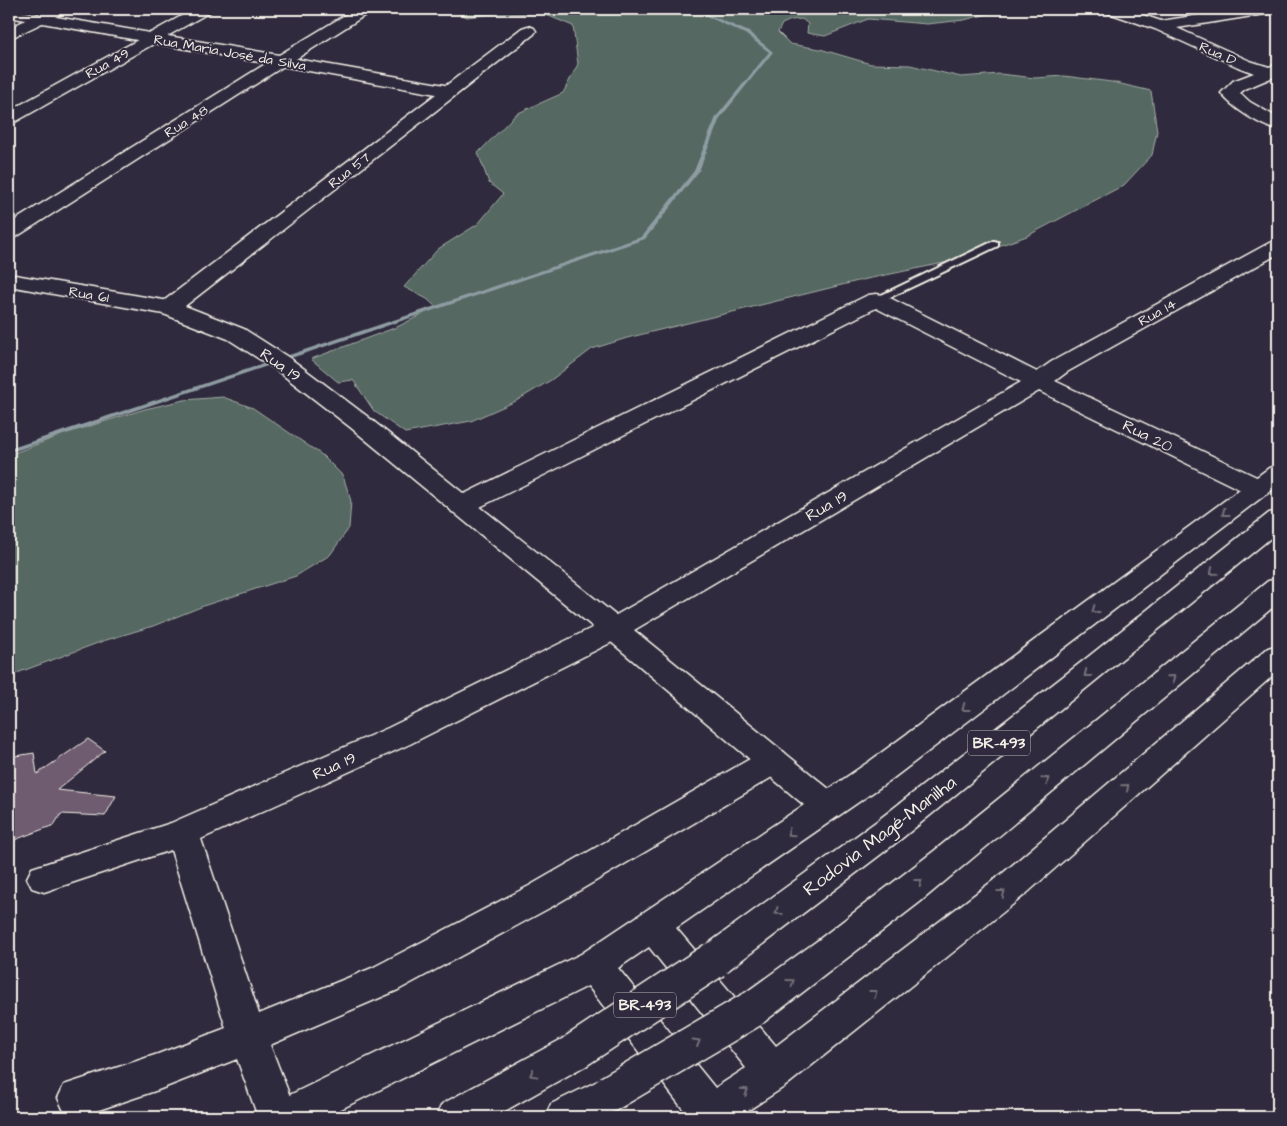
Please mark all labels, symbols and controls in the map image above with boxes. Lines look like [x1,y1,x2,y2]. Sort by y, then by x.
street label: Rua Maria José da Silva [152,30,307,76]
street label: Rua D [1196,37,1239,71]
street label: Rua 49 [82,44,133,84]
street label: Rua 48 [161,101,212,143]
street label: Rua 57 [324,148,375,194]
street label: Rua 61 [67,282,111,308]
street label: Rua 14 [1135,294,1181,332]
street label: Rua 19 [256,343,305,387]
street label: Rua 20 [1119,414,1176,457]
street label: Rua 19 [801,485,852,527]
one-way arrow [1222,507,1231,515]
one-way arrow [1210,566,1219,575]
one-way arrow [1091,604,1101,613]
one-way arrow [1084,668,1093,676]
one-way arrow [1166,675,1175,683]
one-way arrow [961,702,971,711]
road number: BR-493 [968,730,1030,756]
street label: Rua 19 [309,747,360,785]
street label: Rodovia Magé-Manilha [798,769,963,904]
one-way arrow [1040,776,1049,785]
one-way arrow [1120,784,1129,793]
one-way arrow [786,827,796,836]
one-way arrow [914,879,923,888]
one-way arrow [996,890,1005,898]
one-way arrow [774,906,784,915]
one-way arrow [785,979,795,988]
one-way arrow [869,990,878,999]
road number: BR-493 [614,992,676,1018]
one-way arrow [692,1038,701,1048]
one-way arrow [530,1068,539,1078]
one-way arrow [739,1088,749,1097]

